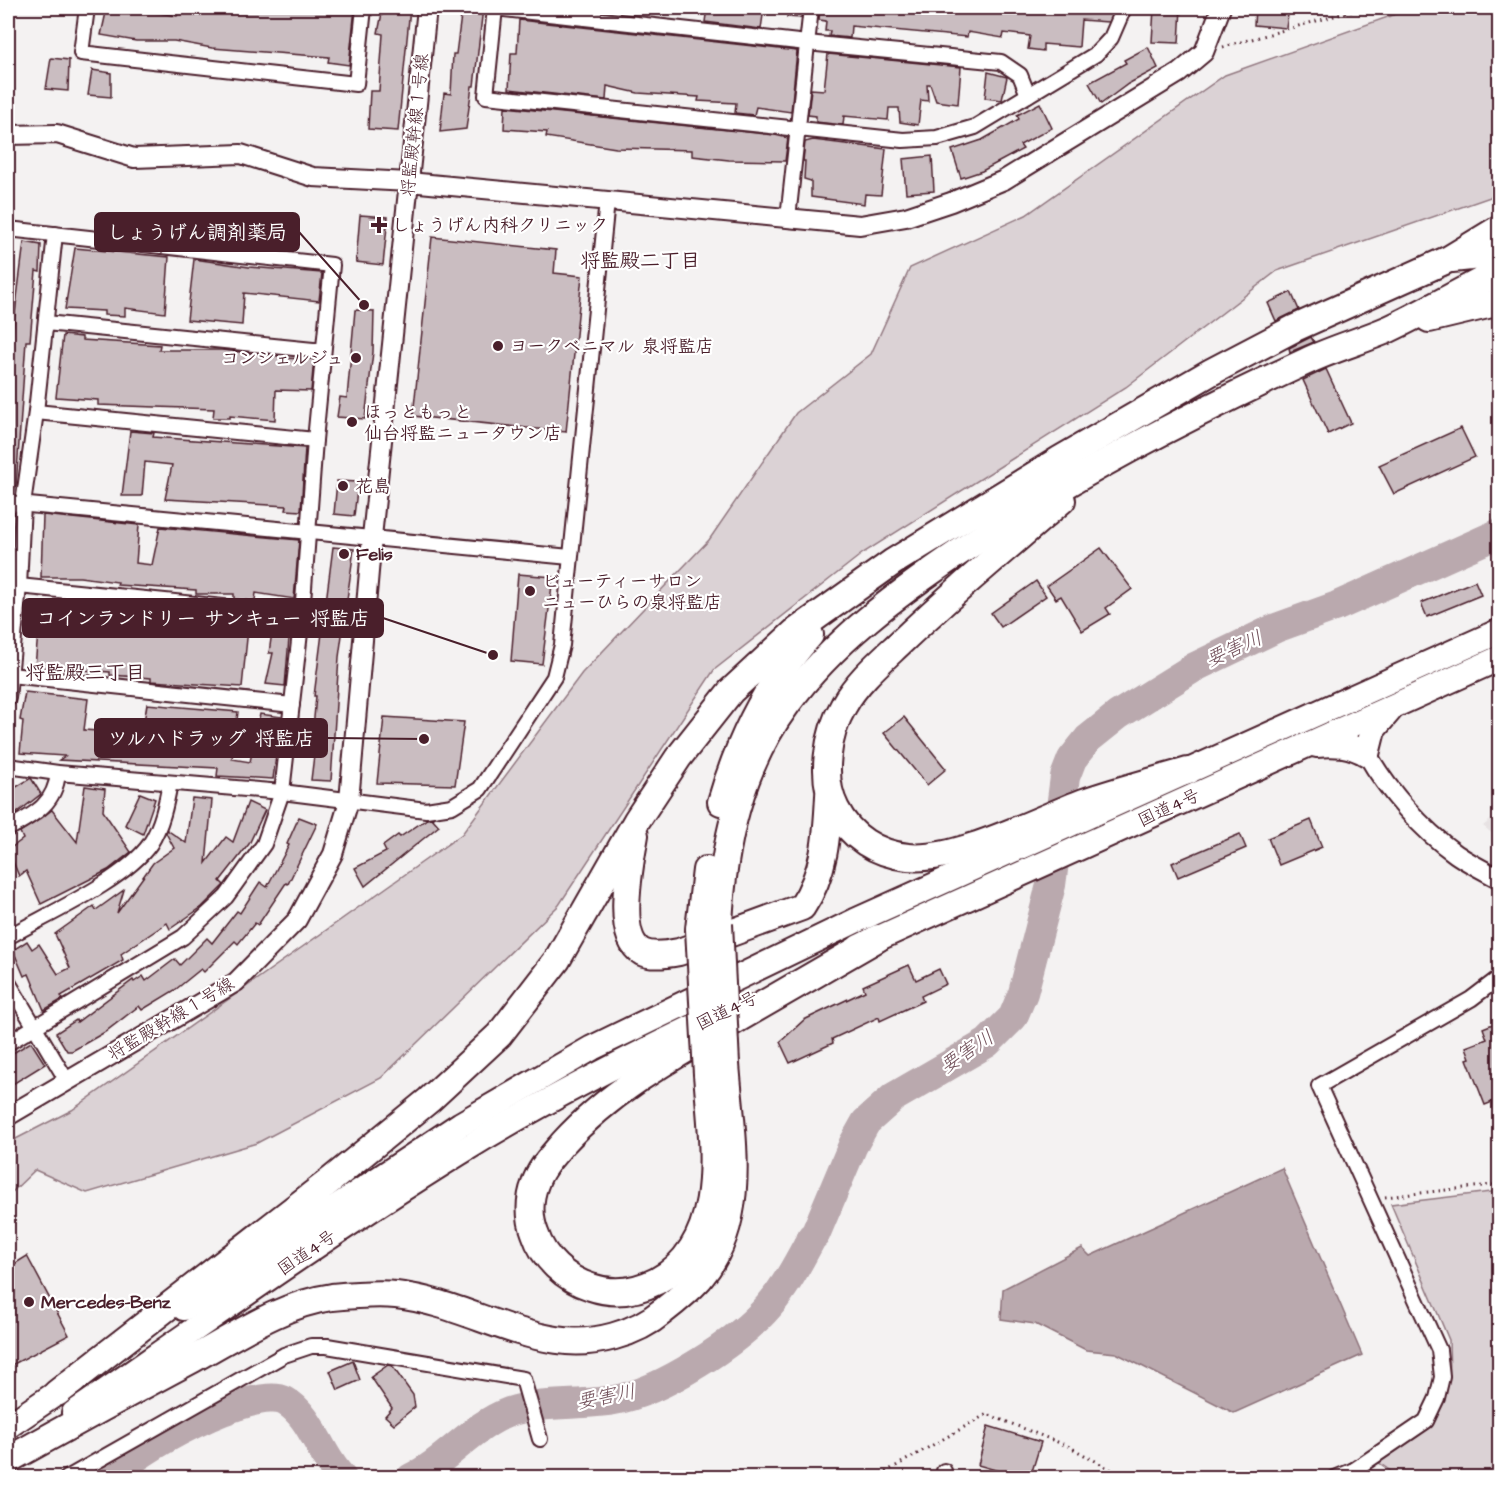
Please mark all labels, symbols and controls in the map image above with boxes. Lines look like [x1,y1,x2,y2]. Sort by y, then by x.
street label: 将監殿幹線１号線 [395,52,435,198]
callout: しょうげん調剤薬局 [95,213,299,251]
place label: しょうげん内科クリニック [392,213,608,238]
marker: しょうげん内科クリニック [370,216,388,234]
text: しょうげん調剤薬局 [107,219,287,247]
district label: 将監殿二丁目 [580,247,700,275]
place label: ヨークベニマル 泉将監店 [510,334,714,359]
marker: ヨークベニマル 泉将監店 [491,339,505,353]
place label: コンシェルジュ [221,346,344,371]
marker: コンシェルジュ [349,351,363,365]
place label: ほっともっと 仙台将監ニュータウン店 [364,400,562,446]
marker: ほっともっと 仙台将監ニュータウン店 [345,415,359,429]
place label: 花島 [355,474,391,499]
marker: 花島 [336,479,350,493]
place label: Felis [356,542,393,567]
marker: Felis [337,547,351,561]
place label: ビューティーサロン ニューひらの泉将監店 [542,569,722,615]
marker: ビューティーサロン ニューひらの泉将監店 [523,584,537,598]
callout: コインランドリー サンキュー 将監店 [23,599,383,637]
text: コインランドリー サンキュー 将監店 [36,605,370,633]
water label: 要害川 [1201,624,1267,674]
district label: 将監殿三丁目 [25,659,145,687]
callout: ツルハドラッグ 将監店 [95,719,327,757]
text: ツルハドラッグ 将監店 [108,725,314,753]
street label: 国道4号 [1134,783,1204,833]
street label: 将監殿幹線１号線 [103,971,239,1067]
street label: 国道4号 [692,985,762,1037]
water label: 要害川 [934,1024,1000,1080]
street label: 国道4号 [273,1224,341,1282]
place label: Mercedes-Benz [41,1290,172,1315]
marker: Mercedes-Benz [22,1295,36,1309]
water label: 要害川 [574,1378,638,1416]

